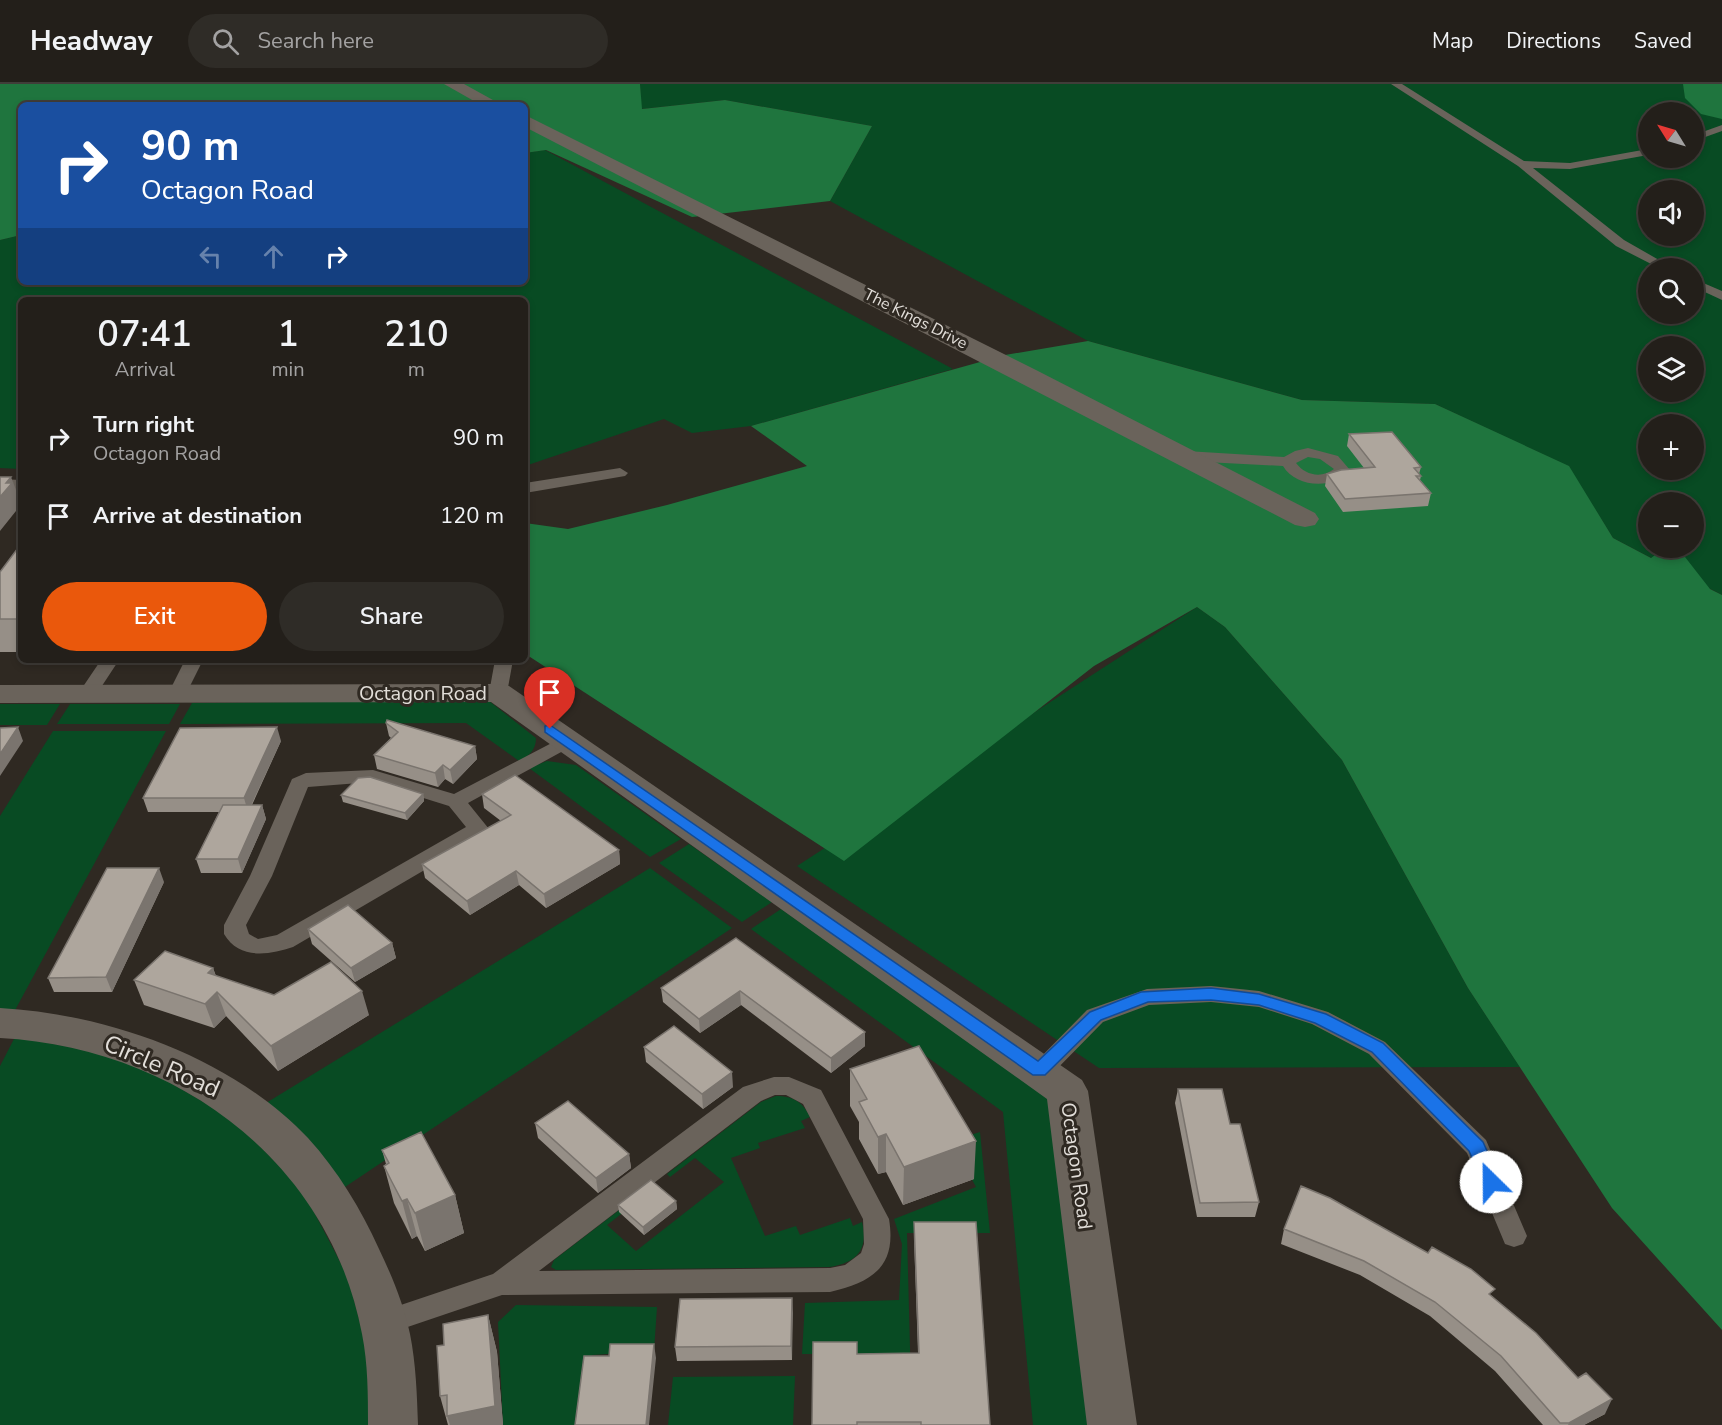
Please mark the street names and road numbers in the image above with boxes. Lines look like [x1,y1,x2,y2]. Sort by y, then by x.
street label: The Kings Drive [860,283,971,354]
street label: Octagon Road [359,680,487,707]
street label: Circle Road [99,1027,225,1105]
street label: Octagon Road [1054,1101,1099,1231]

